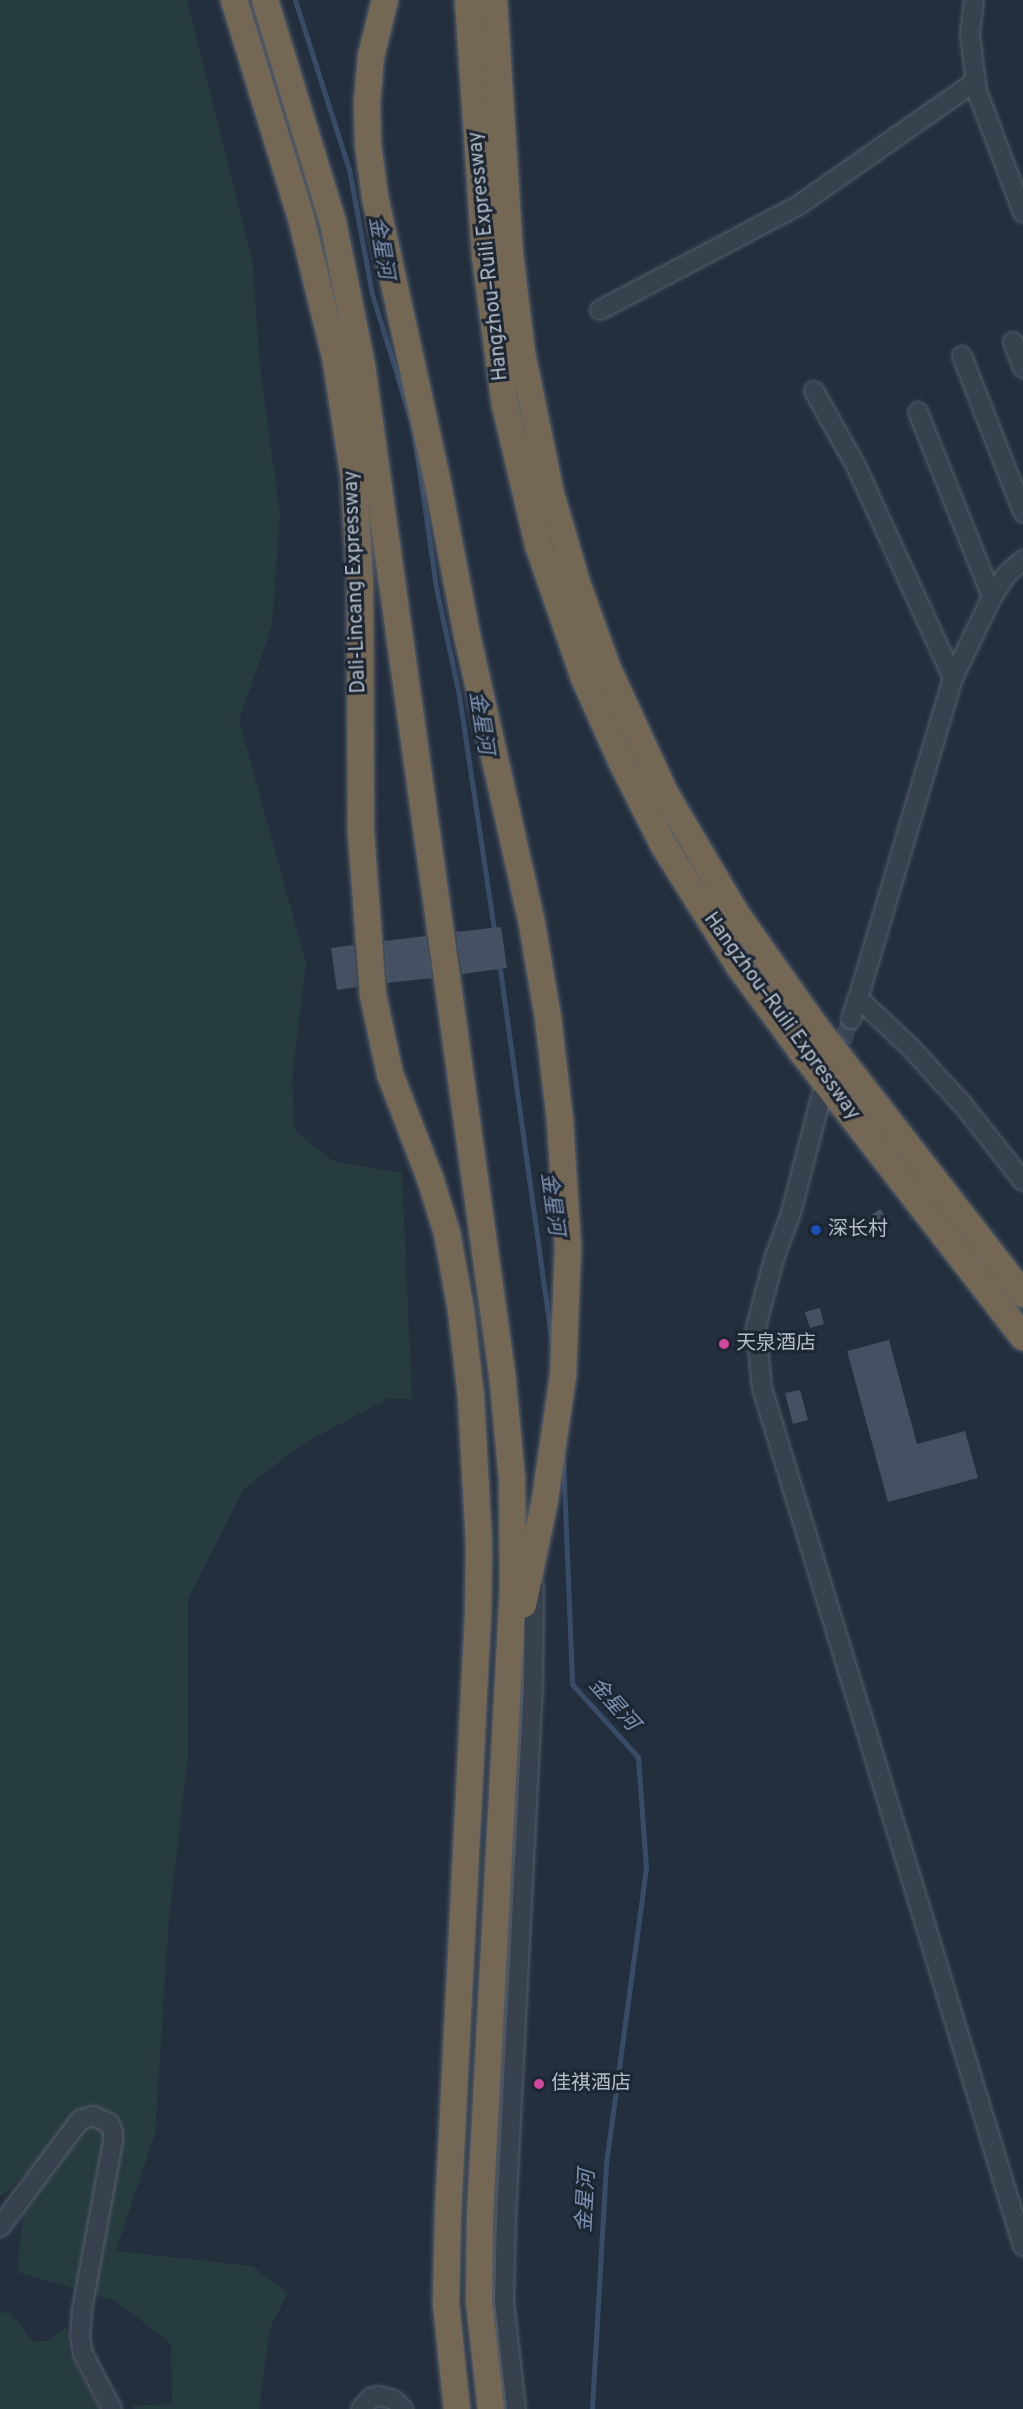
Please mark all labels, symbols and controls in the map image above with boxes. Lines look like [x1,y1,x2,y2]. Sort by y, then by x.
street label: Hangzhou–Ruili Expressway [464,130,514,382]
water label: 金星河 [362,215,398,281]
street label: Dali-Lincang Expressway [340,470,372,694]
water label: 金星河 [463,690,497,756]
street label: Hangzhou–Ruili Expressway [698,909,864,1125]
water label: 金星河 [534,1171,568,1237]
place label: 深长村 [828,1218,888,1242]
marker: 深长村 [809,1223,823,1237]
place label: 天泉酒店 [736,1332,816,1356]
marker: 天泉酒店 [717,1337,731,1351]
water label: 金星河 [583,1673,643,1737]
place label: 佳祺酒店 [551,2072,631,2096]
marker: 佳祺酒店 [532,2077,546,2091]
water label: 金星河 [573,2169,601,2233]

